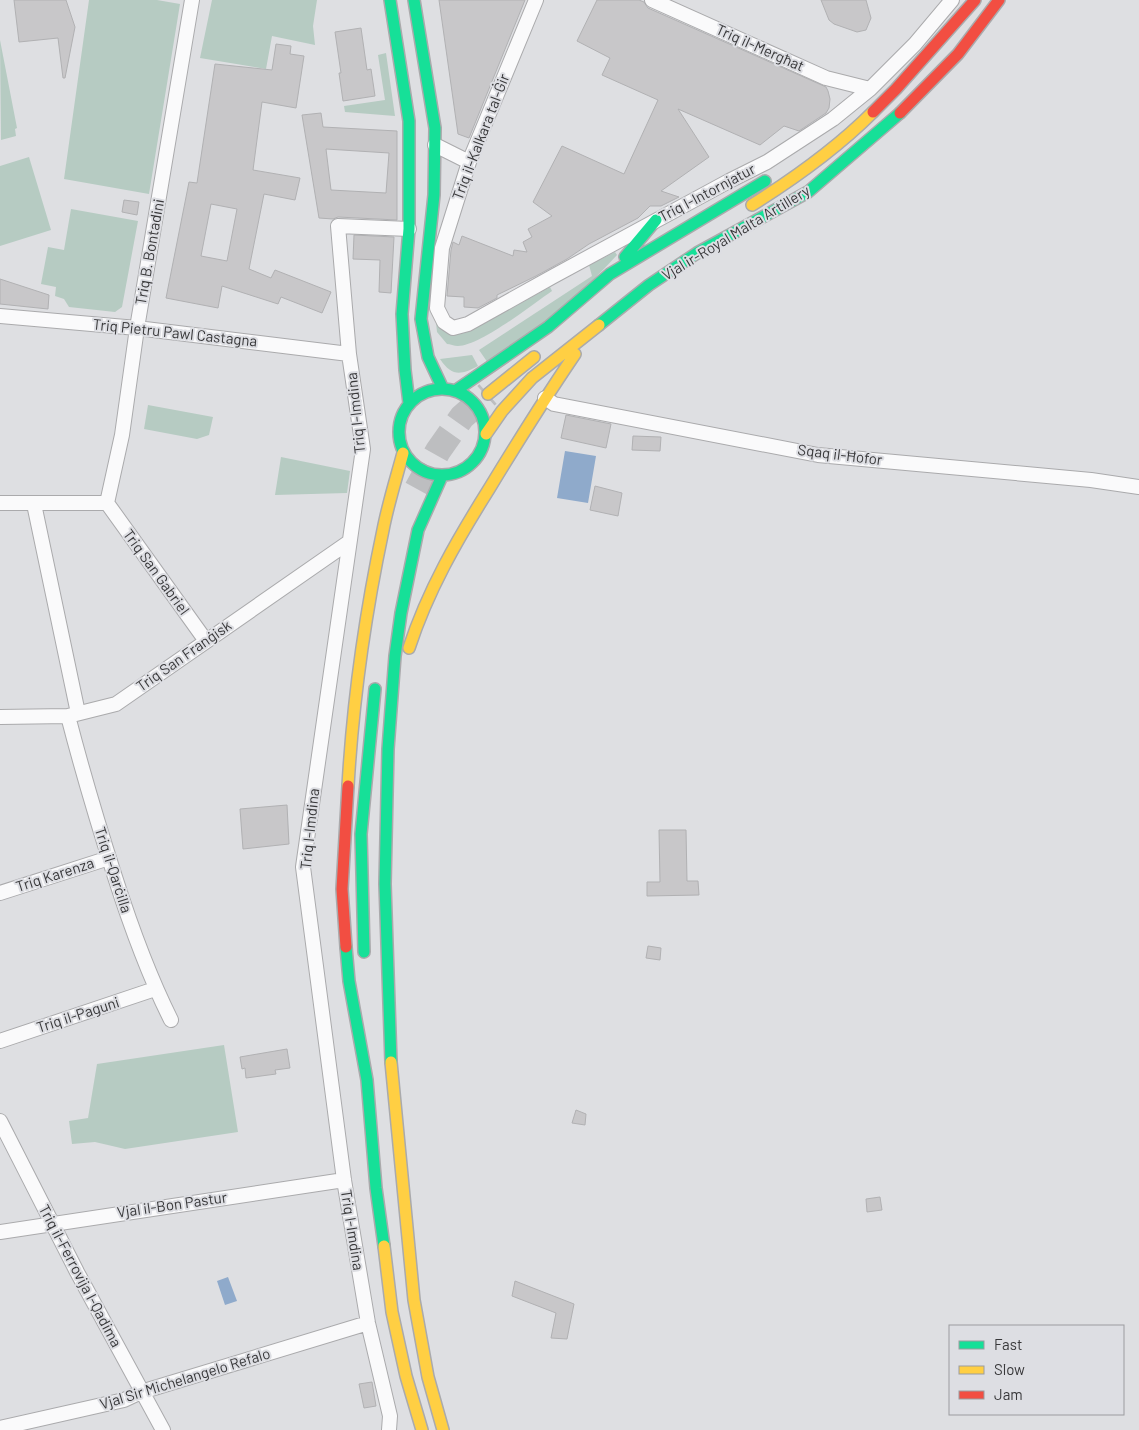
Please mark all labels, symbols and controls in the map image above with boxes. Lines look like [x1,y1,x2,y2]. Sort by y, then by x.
street label: Triq il-Mergħat [714,20,807,75]
street label: Triq il-Kalkara tal-Ġir [448,70,513,202]
street label: Triq l-Intornjatur [655,159,758,225]
street label: Vjal ir-Royal Malta Artillery [658,181,813,283]
street label: Triq B. Bontadini [131,197,167,306]
street label: Triq Pietru Pawl Castagna [92,314,258,350]
street label: Triq l-Imdina [342,372,368,455]
street label: Sqaq il-Ħofor [797,440,884,468]
street label: Triq San Gabriel [120,525,194,618]
street label: Triq San Franġisk [132,615,235,695]
street label: Triq l-Imdina [296,787,322,870]
street label: Triq il-Qarċilla [92,824,136,915]
street label: Triq Karenza [13,853,96,895]
street label: Triq il-Paguni [34,992,121,1036]
street label: Vjal il-Bon Pastur [116,1187,229,1221]
street label: Triq l-Imdina [338,1188,368,1272]
street label: Triq il-Ferrovija l-Qadima [36,1201,126,1350]
legend [949,1325,1124,1415]
text: Fast [994,1335,1022,1353]
street label: Vjal Sir Michelangelo Refalo [97,1344,272,1413]
text: Slow [994,1360,1025,1378]
text: Jam [994,1385,1023,1403]

